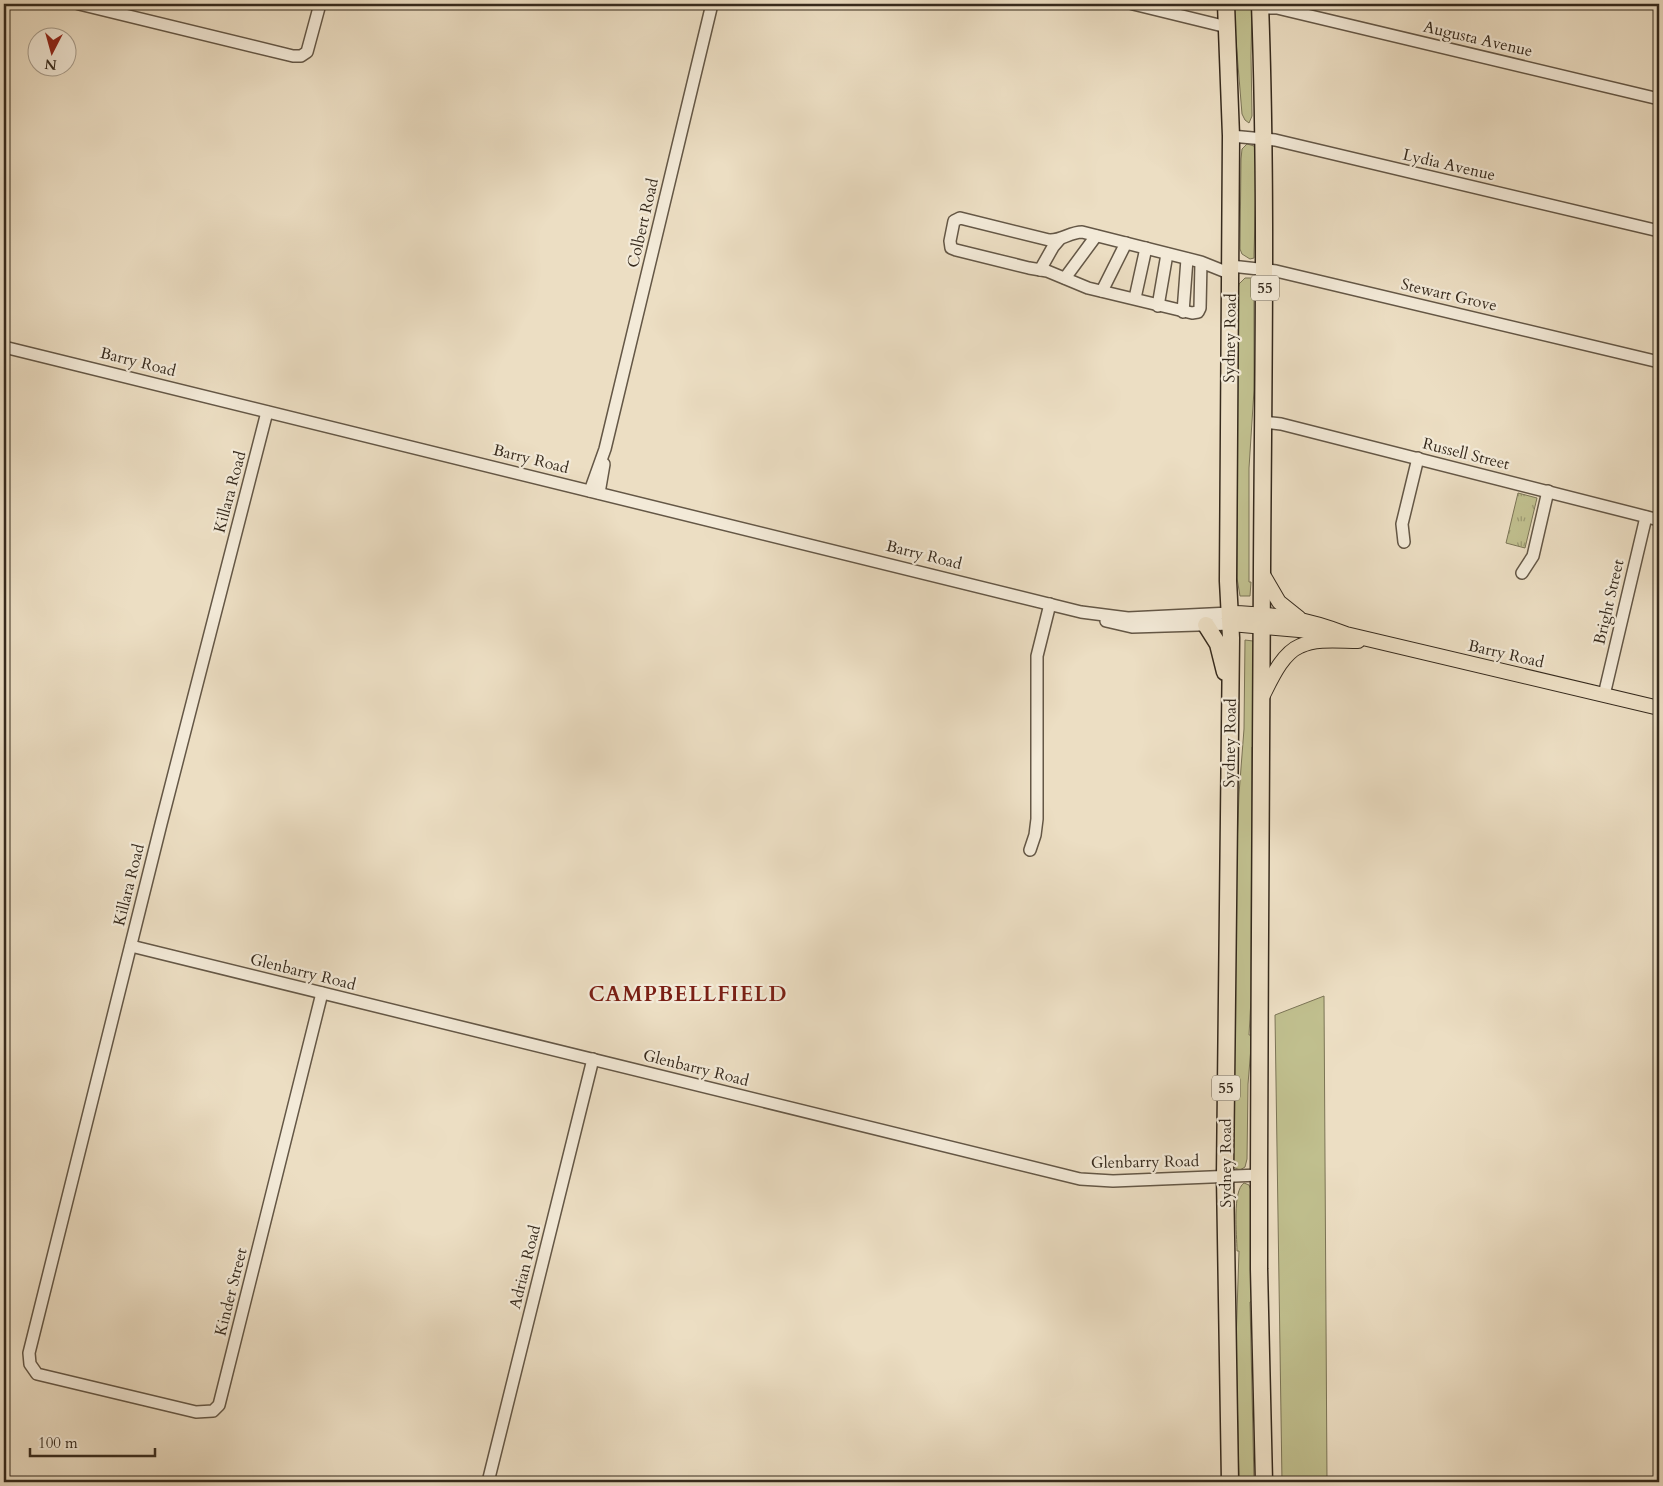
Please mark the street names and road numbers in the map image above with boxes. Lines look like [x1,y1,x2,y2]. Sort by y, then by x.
street label: Augusta Avenue [1421,16,1535,62]
street label: Lydia Avenue [1401,144,1497,186]
street label: Colbert Road [622,176,664,270]
street label: Stewart Grove [1399,273,1499,317]
road number: 55 [1251,276,1279,300]
street label: Sydney Road [1218,293,1242,383]
street label: Barry Road [98,342,179,382]
street label: Russell Street [1420,433,1512,475]
street label: Barry Road [491,439,572,479]
street label: Killara Road [209,448,252,535]
street label: Barry Road [884,535,965,575]
street label: Bright Street [1589,557,1629,647]
street label: Barry Road [1466,635,1547,674]
street label: Sydney Road [1218,698,1242,788]
street label: Killara Road [108,841,150,928]
street label: Glenbarry Road [248,948,359,996]
street label: Glenbarry Road [641,1044,752,1092]
road number: 55 [1212,1076,1240,1100]
street label: Sydney Road [1215,1118,1237,1208]
street label: Glenbarry Road [1091,1150,1200,1174]
street label: Adrian Road [504,1222,546,1311]
street label: Kinder Street [209,1246,253,1338]

